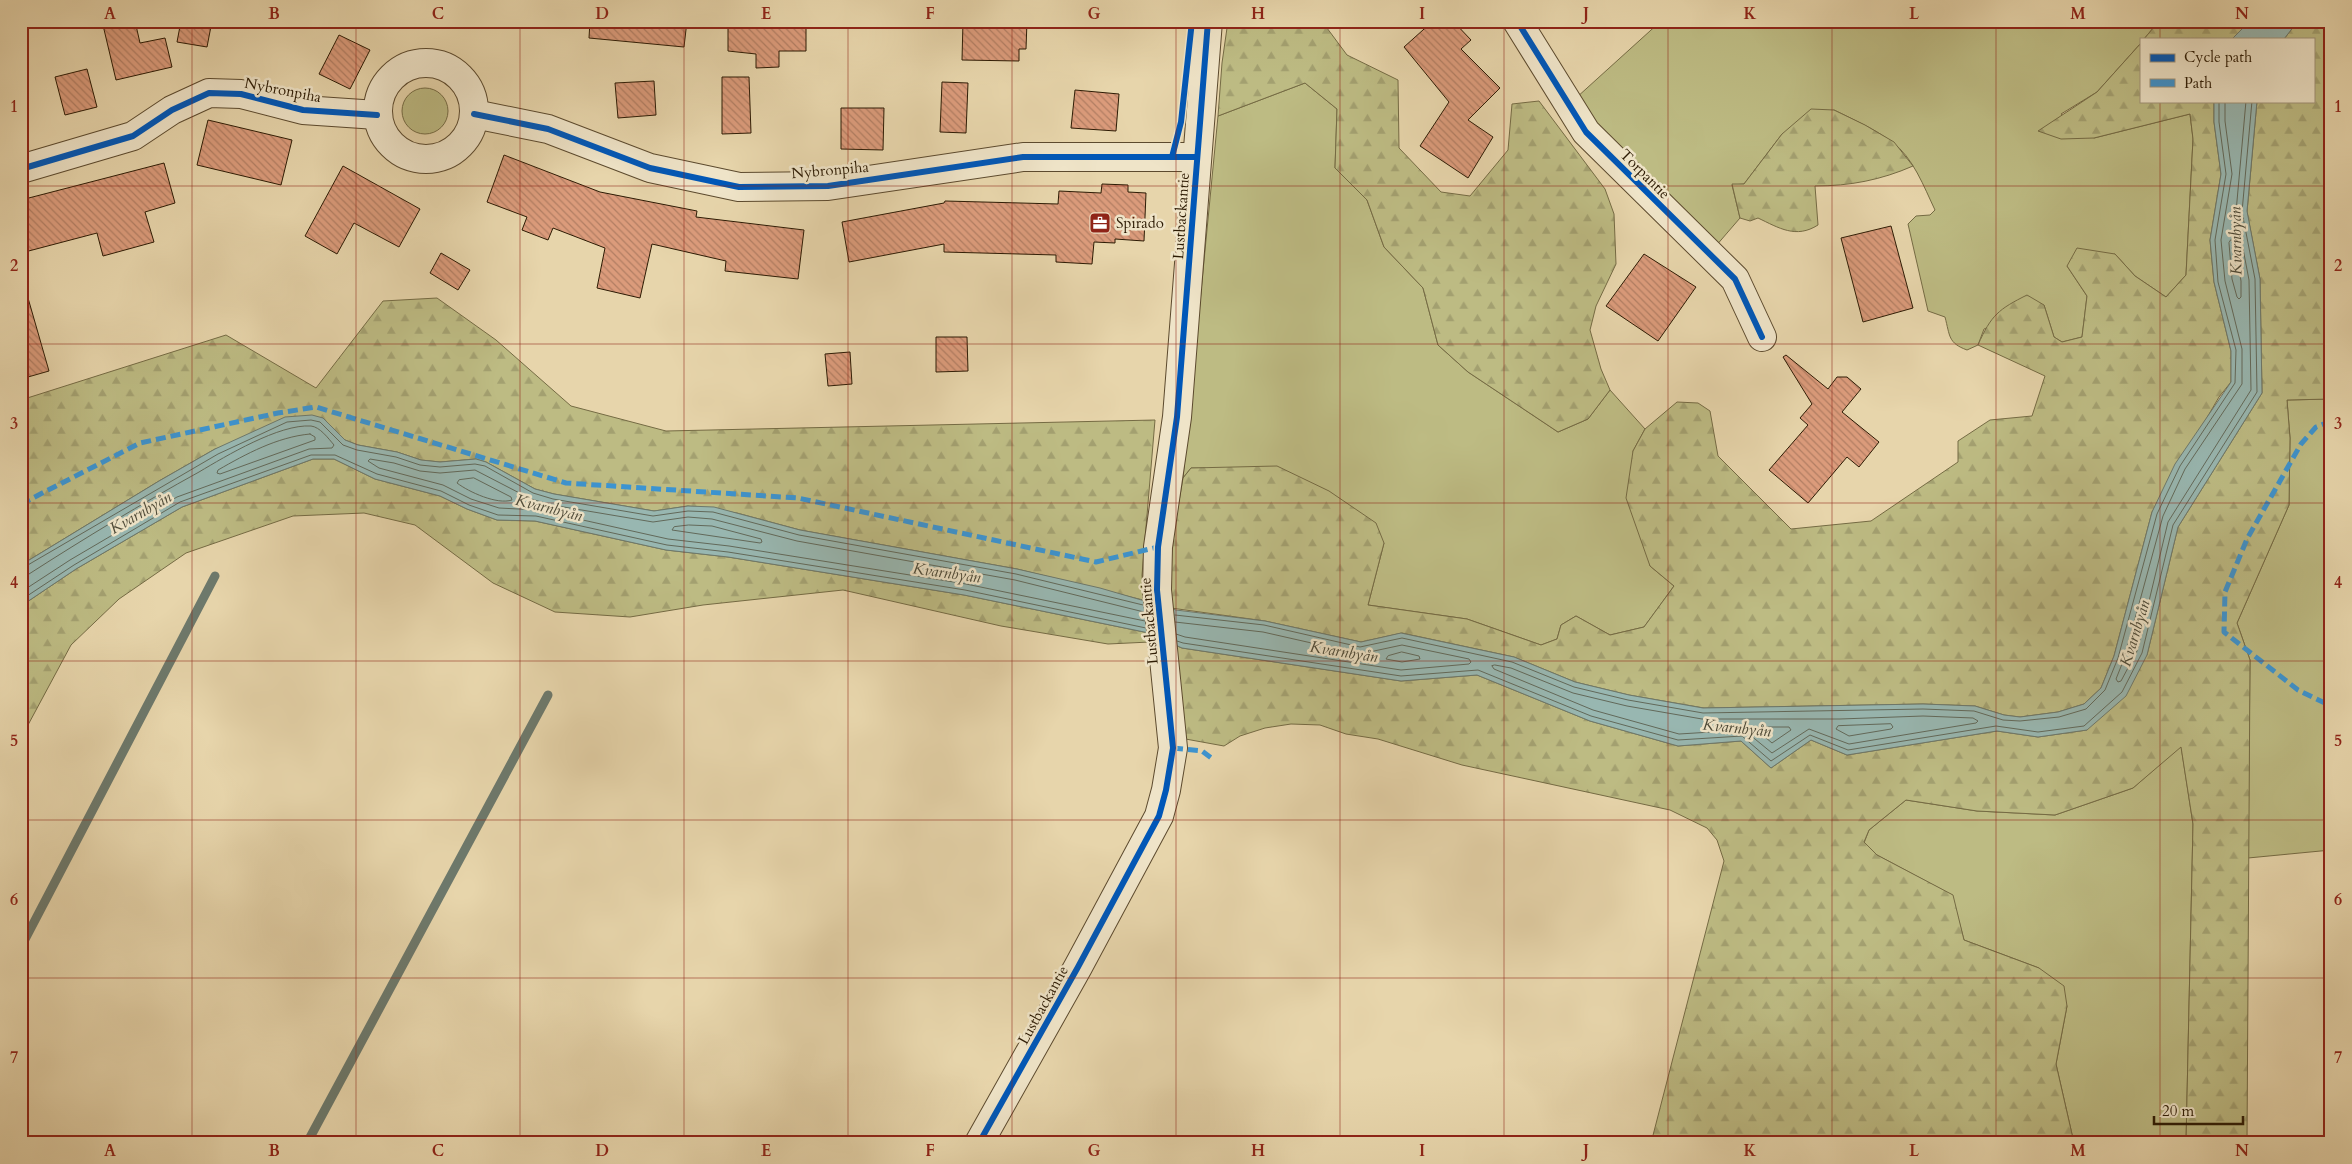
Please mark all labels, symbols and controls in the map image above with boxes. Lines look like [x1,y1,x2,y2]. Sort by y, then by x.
text: A [104,3,116,25]
text: B [268,3,280,25]
text: C [432,3,444,25]
text: D [595,3,609,25]
text: E [761,3,771,25]
text: F [925,3,935,25]
text: G [1087,3,1101,25]
text: H [1251,3,1265,25]
text: I [1419,3,1425,25]
text: J [1581,3,1589,25]
text: K [1744,3,1757,25]
text: L [1909,3,1920,25]
text: M [2070,3,2086,25]
text: N [2235,3,2249,25]
legend [2140,38,2314,102]
text: Cycle path [2184,47,2253,67]
street label: Nybronpiha [243,73,324,107]
text: Path [2184,73,2213,93]
text: 1 [10,96,18,118]
text: 1 [2334,96,2342,118]
street label: Torpantie [1616,145,1675,204]
street label: Nybronpiha [790,157,870,183]
street label: Lustbackantie [1168,172,1194,260]
water label: Kvarnbyån [2224,206,2248,275]
office icon: Spirado [1088,211,1112,235]
place label: Spirado [1116,213,1164,233]
text: 2 [10,255,18,277]
text: 2 [2334,255,2342,277]
text: 3 [10,413,18,435]
text: 3 [2334,413,2342,435]
water label: Kvarnbyån [105,486,176,539]
water label: Kvarnbyån [513,489,585,527]
water label: Kvarnbyån [911,557,982,589]
text: 4 [10,572,18,594]
text: 4 [2334,572,2342,594]
street label: Lustbackantie [1135,576,1163,665]
water label: Kvarnbyån [2114,597,2156,669]
water label: Kvarnbyån [1308,636,1380,668]
water label: Kvarnbyån [1702,713,1772,743]
text: 5 [10,730,18,752]
text: 5 [2334,730,2342,752]
text: 6 [10,889,18,911]
text: 6 [2334,889,2342,911]
street label: Lustbackantie [1013,962,1073,1048]
text: 7 [10,1047,18,1069]
text: 7 [2334,1047,2342,1069]
scale bar [2154,1094,2243,1126]
text: 20 m [2162,1101,2194,1121]
text: A [104,1140,116,1162]
text: B [268,1140,280,1162]
text: C [432,1140,444,1162]
text: D [595,1140,609,1162]
text: E [761,1140,771,1162]
text: F [925,1140,935,1162]
text: G [1087,1140,1101,1162]
text: H [1251,1140,1265,1162]
text: I [1419,1140,1425,1162]
text: J [1581,1140,1589,1162]
text: K [1744,1140,1757,1162]
text: L [1909,1140,1920,1162]
text: M [2070,1140,2086,1162]
text: N [2235,1140,2249,1162]

